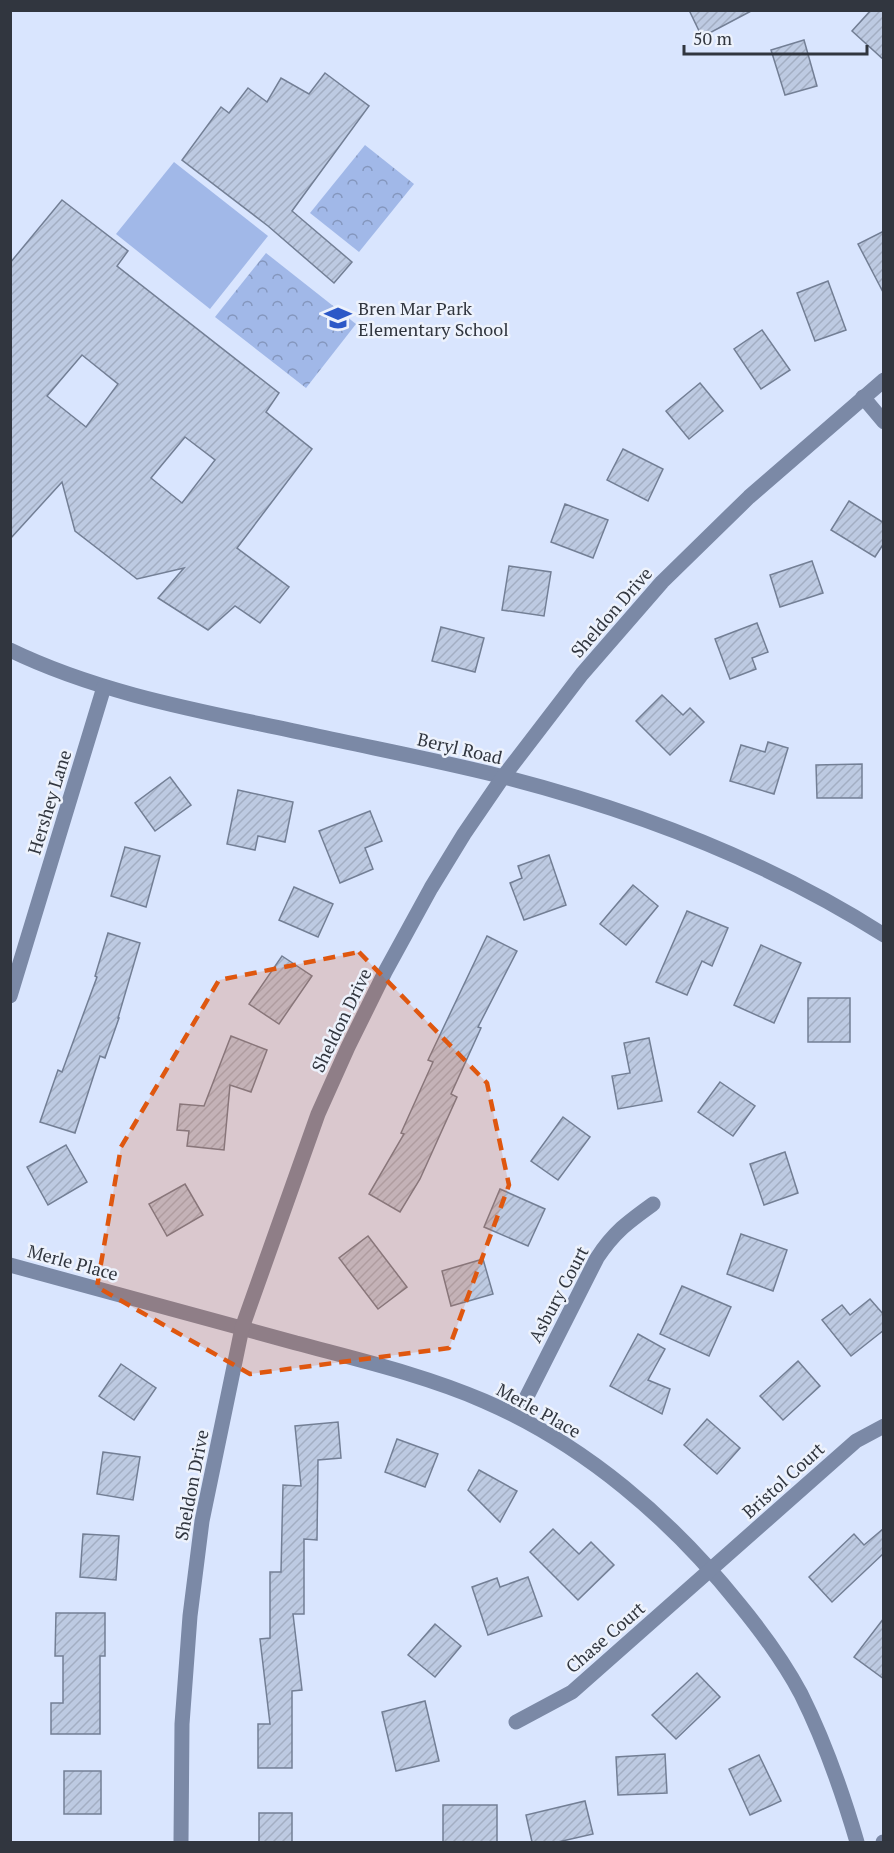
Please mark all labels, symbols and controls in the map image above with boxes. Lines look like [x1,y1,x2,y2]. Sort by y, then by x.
scale bar [684,18,867,56]
text: 50 m [693,26,733,50]
place label: Bren Mar Park Elementary School [358,296,509,341]
school or university icon: Bren Mar Park Elementary School [323,303,353,333]
street label: Sheldon Drive [565,562,657,662]
street label: Beryl Road [415,727,505,769]
street label: Hershey Lane [22,747,76,857]
street label: Sheldon Drive [306,964,376,1076]
street label: Merle Place [25,1238,121,1286]
street label: Asbury Court [523,1241,594,1346]
street label: Merle Place [493,1377,585,1443]
street label: Sheldon Drive [168,1427,214,1543]
street label: Bristol Court [737,1437,829,1523]
street label: Chase Court [560,1596,650,1678]

